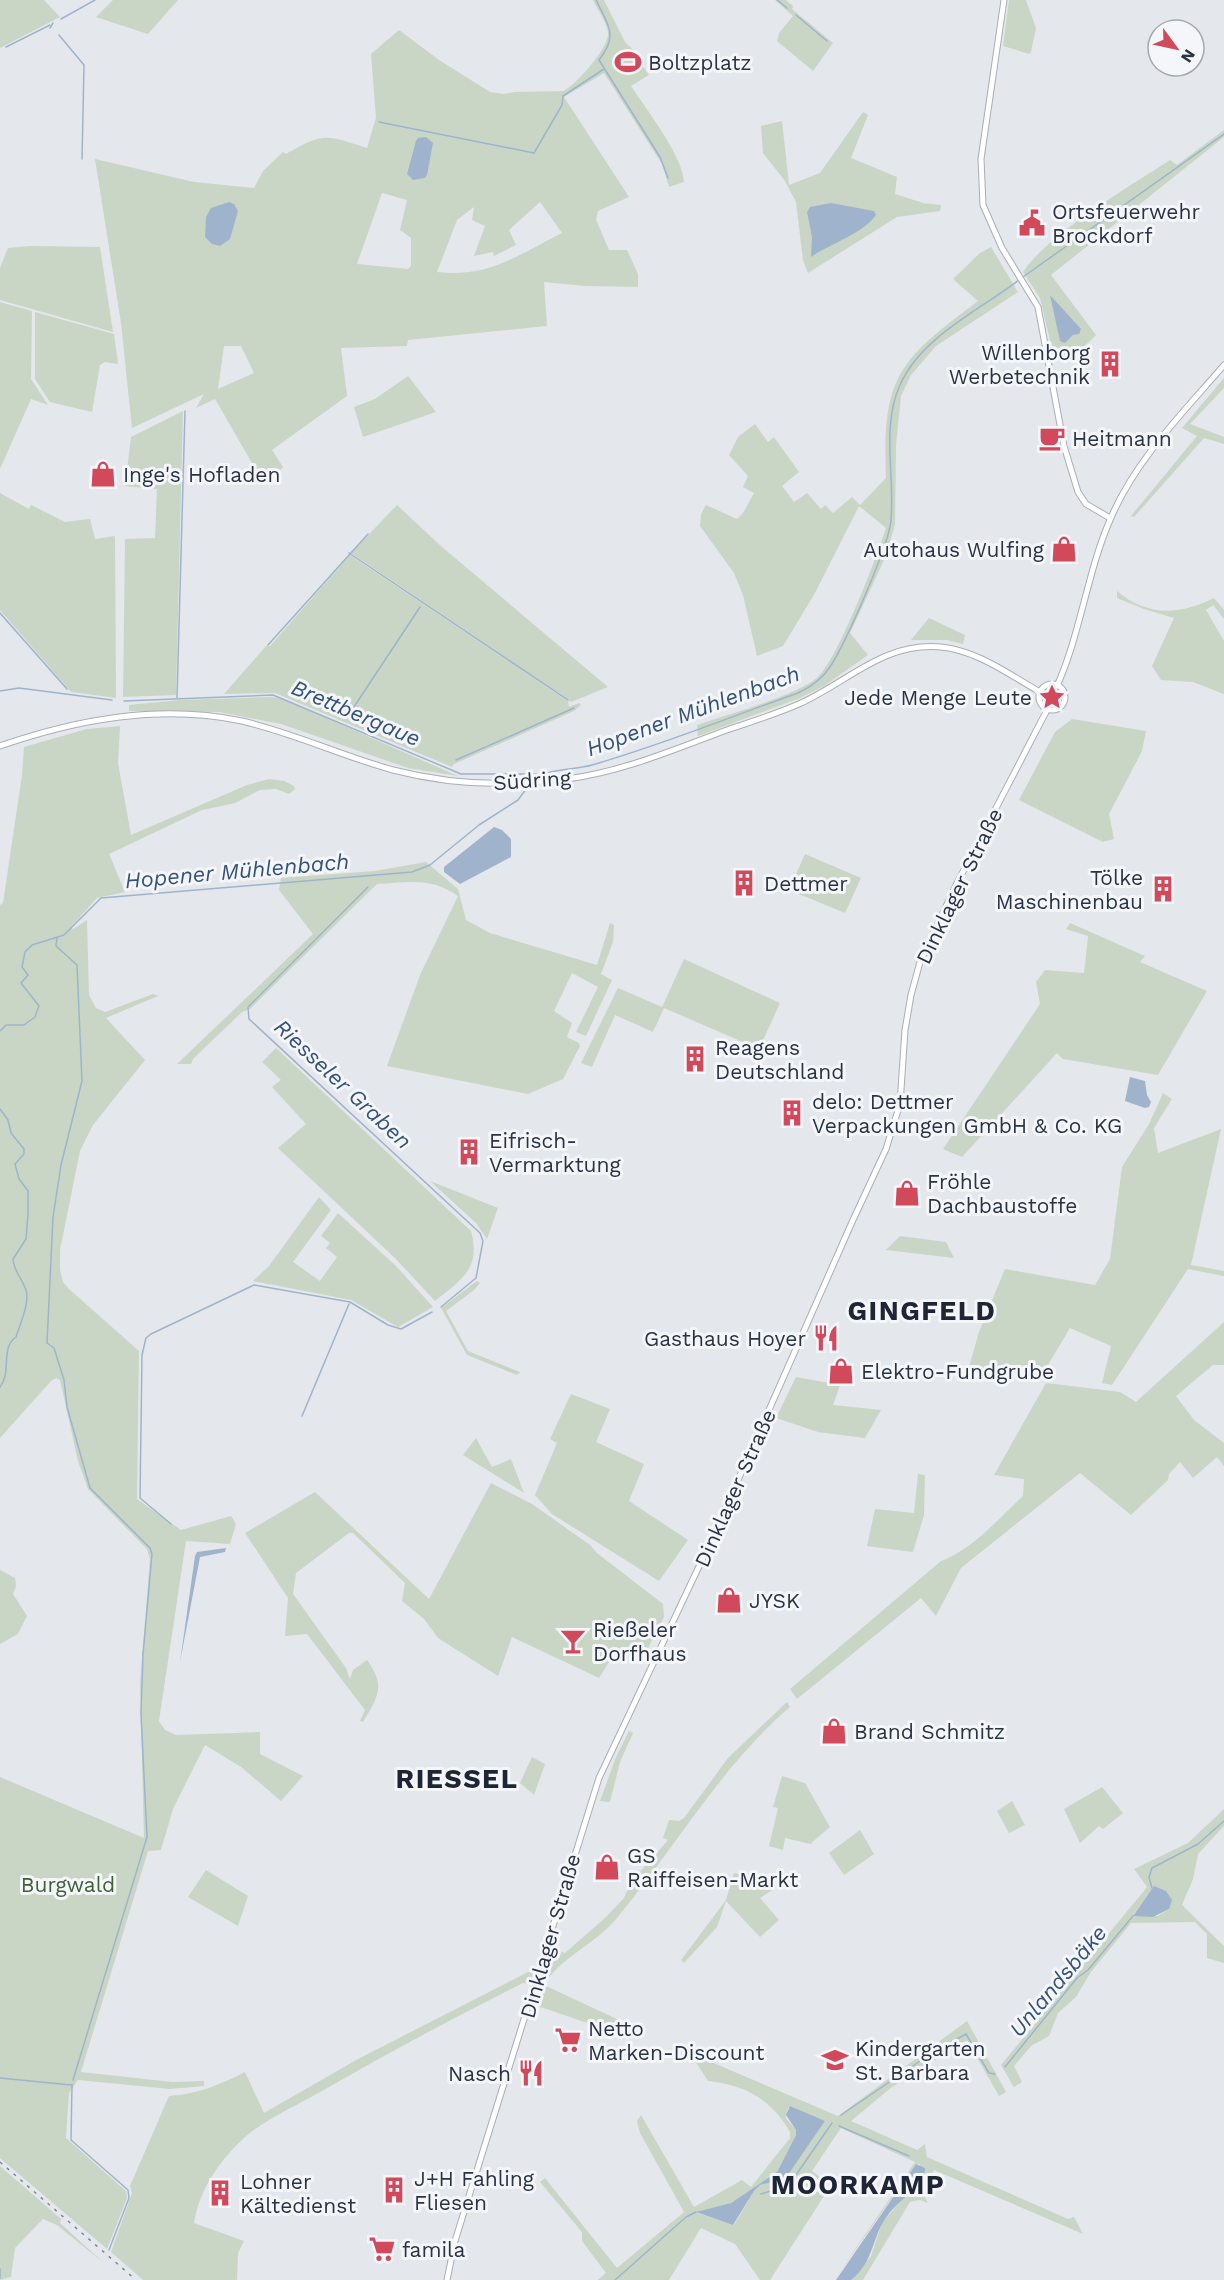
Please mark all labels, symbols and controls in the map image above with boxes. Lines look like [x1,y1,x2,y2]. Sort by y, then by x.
north arrow [1146,18,1206,78]
text: N [1177,46,1199,66]
sports icon: Boltzplatz [613,47,643,77]
place label: Boltzplatz [648,50,751,75]
place label: Ortsfeuerwehr Brockdorf [1052,199,1200,248]
public building icon: Ortsfeuerwehr Brockdorf [1017,208,1047,238]
place label: Willenborg Werbetechnik [949,340,1091,389]
building icon: Willenborg Werbetechnik [1095,349,1125,379]
cafe icon: Heitmann [1037,423,1067,453]
place label: Heitmann [1072,426,1172,451]
shop icon: Inge's Hofladen [88,459,118,489]
place label: Inge's Hofladen [123,462,280,487]
shop icon: Autohaus Wulfing [1049,534,1079,564]
place label: Autohaus Wulfing [863,537,1045,562]
water label: Hopener Mühlenbach [583,661,803,761]
water label: Brettbergaue [288,675,424,751]
place icon: Jede Menge Leute [1037,682,1067,712]
place label: Jede Menge Leute [844,685,1032,710]
street label: Südring [492,765,573,795]
street label: Dinklager Straße [911,804,1007,968]
water label: Hopener Mühlenbach [124,849,350,893]
place label: Tölke Maschinenbau [996,865,1143,914]
building icon: Dettmer [729,868,759,898]
place label: Dettmer [764,871,848,896]
building icon: Tölke Maschinenbau [1148,874,1178,904]
water label: Riesseler Graben [269,1014,417,1154]
place label: Reagens Deutschland [715,1035,844,1084]
building icon: Reagens Deutschland [680,1044,710,1074]
place label: delo: Dettmer Verpackungen GmbH & Co. KG [812,1089,1122,1138]
building icon: delo: Dettmer Verpackungen GmbH & Co. KG [777,1098,807,1128]
place label: Eifrisch- Vermarktung [489,1128,621,1177]
building icon: Eifrisch- Vermarktung [454,1137,484,1167]
place label: Fröhle Dachbaustoffe [927,1169,1077,1218]
shop icon: Fröhle Dachbaustoffe [892,1178,922,1208]
district label: GINGFELD [848,1295,996,1327]
restaurant icon: Gasthaus Hoyer [811,1323,841,1353]
place label: Gasthaus Hoyer [644,1326,806,1351]
shop icon: Elektro-Fundgrube [826,1356,856,1386]
place label: Elektro-Fundgrube [861,1359,1054,1384]
street label: Dinklager Straße [689,1405,781,1571]
shop icon: JYSK [714,1585,744,1615]
place label: JYSK [749,1588,800,1613]
place label: Rießeler Dorfhaus [593,1617,686,1666]
bar icon: Rießeler Dorfhaus [558,1626,588,1656]
shop icon: Brand Schmitz [819,1716,849,1746]
place label: Brand Schmitz [854,1719,1005,1744]
district label: RIESSEL [396,1763,518,1795]
place label: GS Raiffeisen-Markt [627,1843,798,1892]
street label: Dinklager Straße [515,1851,585,2021]
shop icon: GS Raiffeisen-Markt [592,1852,622,1882]
park label: Burgwald [21,1872,115,1897]
water label: Unlandsbäke [1004,1920,1112,2042]
place label: Netto Marken-Discount [588,2016,764,2065]
supermarket icon: Netto Marken-Discount [553,2025,583,2055]
place label: Kindergarten St. Barbara [855,2036,986,2085]
school or university icon: Kindergarten St. Barbara [820,2045,850,2075]
restaurant icon: Nasch [516,2058,546,2088]
place label: Nasch [448,2061,511,2086]
place label: J+H Fahling Fliesen [414,2166,535,2215]
place label: Lohner Kältedienst [240,2169,356,2218]
district label: MOORKAMP [771,2169,945,2201]
building icon: J+H Fahling Fliesen [379,2175,409,2205]
building icon: Lohner Kältedienst [205,2178,235,2208]
supermarket icon: famila [367,2234,397,2264]
place label: famila [402,2237,466,2262]

